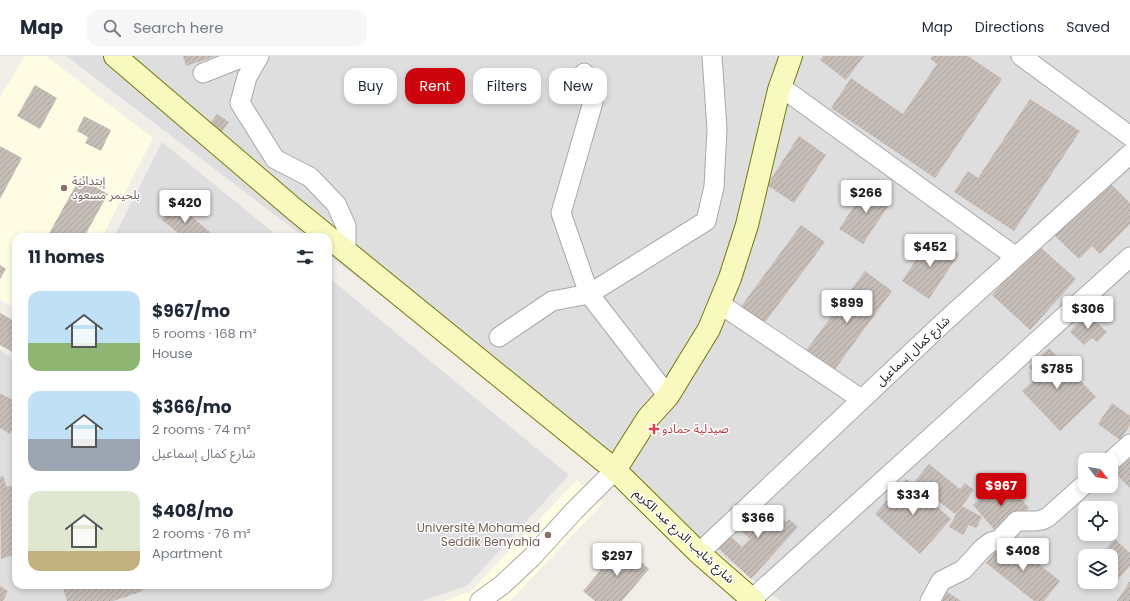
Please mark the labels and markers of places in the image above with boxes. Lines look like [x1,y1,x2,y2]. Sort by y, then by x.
place label: إبتدائية بلحيمر مسعود [72,172,140,203]
pin: $266 [842,180,890,214]
marker: إبتدائية بلحيمر مسعود [59,183,69,193]
pin: $420 [161,190,209,224]
pin: $452 [906,234,954,268]
pin: $899 [823,290,871,324]
pin: $306 [1064,296,1112,330]
pin: $785 [1033,356,1081,390]
place label: صيدلية حمادو [662,420,729,437]
marker: صيدلية حمادو [649,424,659,434]
pin: $967 [977,473,1025,507]
pin: $334 [889,482,937,516]
pin: $366 [734,505,782,539]
place label: Université Mohamed Seddik Benyahia [417,519,540,550]
marker: Université Mohamed Seddik Benyahia [543,530,553,540]
pin: $408 [999,538,1047,572]
pin: $297 [593,543,641,577]

